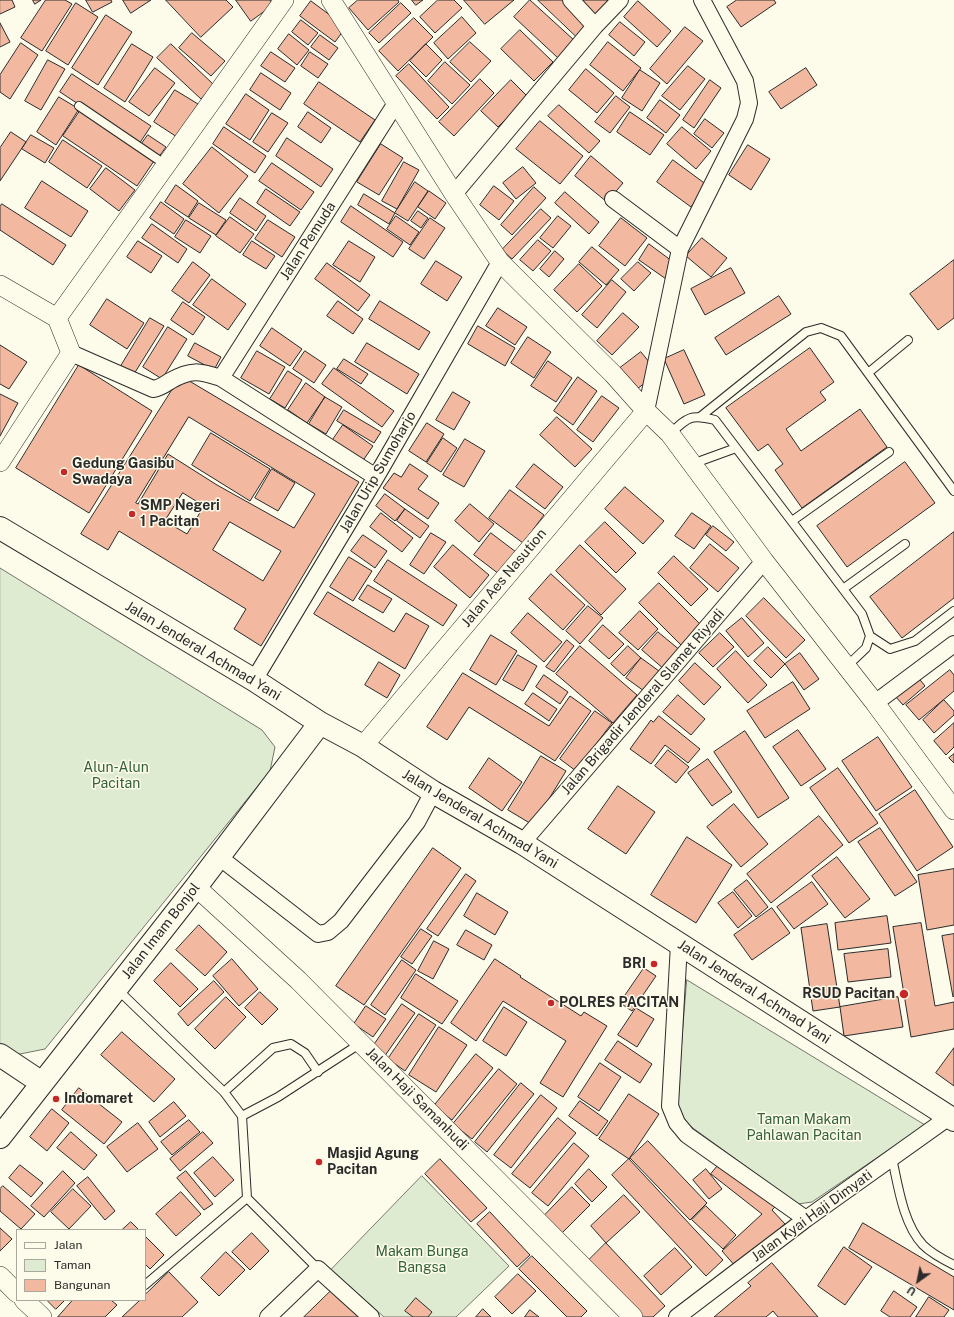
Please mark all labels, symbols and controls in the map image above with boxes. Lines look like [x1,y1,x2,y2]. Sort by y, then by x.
street label: Jalan Pemuda [277,199,339,283]
street label: Jalan Urip Sumoharjo [336,408,420,536]
place label: Gedung Gasibu Swadaya [72,456,174,488]
marker: Gedung Gasibu Swadaya [59,467,69,477]
place label: SMP Negeri 1 Pacitan [140,498,220,530]
marker: SMP Negeri 1 Pacitan [127,509,137,519]
street label: Jalan Aes Nasution [458,525,550,631]
street label: Jalan Jenderal Achmad Yani [122,598,284,704]
street label: Jalan Brigadir Jenderal Slamet Riyadi [558,606,728,798]
park label: Alun-Alun Pacitan [83,760,149,792]
street label: Jalan Jenderal Achmad Yani [399,766,561,872]
street label: Jalan Imam Bonjol [118,880,204,982]
street label: Jalan Jenderal Achmad Yani [674,936,834,1048]
place label: BRI [622,956,646,972]
marker: BRI [649,959,659,969]
place label: RSUD Pacitan [802,986,895,1002]
marker: RSUD Pacitan [898,988,910,1000]
place label: POLRES PACITAN [559,995,679,1011]
marker: POLRES PACITAN [546,998,556,1008]
street label: Jalan Haji Samanhudi [362,1044,472,1154]
place label: Indomaret [64,1091,133,1107]
marker: Indomaret [51,1094,61,1104]
park label: Taman Makam Pahlawan Pacitan [747,1112,861,1144]
place label: Masjid Agung Pacitan [327,1146,419,1178]
marker: Masjid Agung Pacitan [314,1157,324,1167]
street label: Jalan Kyai Haji Dimyati [748,1166,876,1266]
legend [16,1229,146,1301]
text: Jalan [54,1238,82,1252]
park label: Makam Bunga Bangsa [376,1244,468,1276]
text: Taman [54,1258,91,1272]
north arrow [898,1261,938,1301]
text: Bangunan [54,1278,110,1292]
text: U [905,1284,918,1298]

